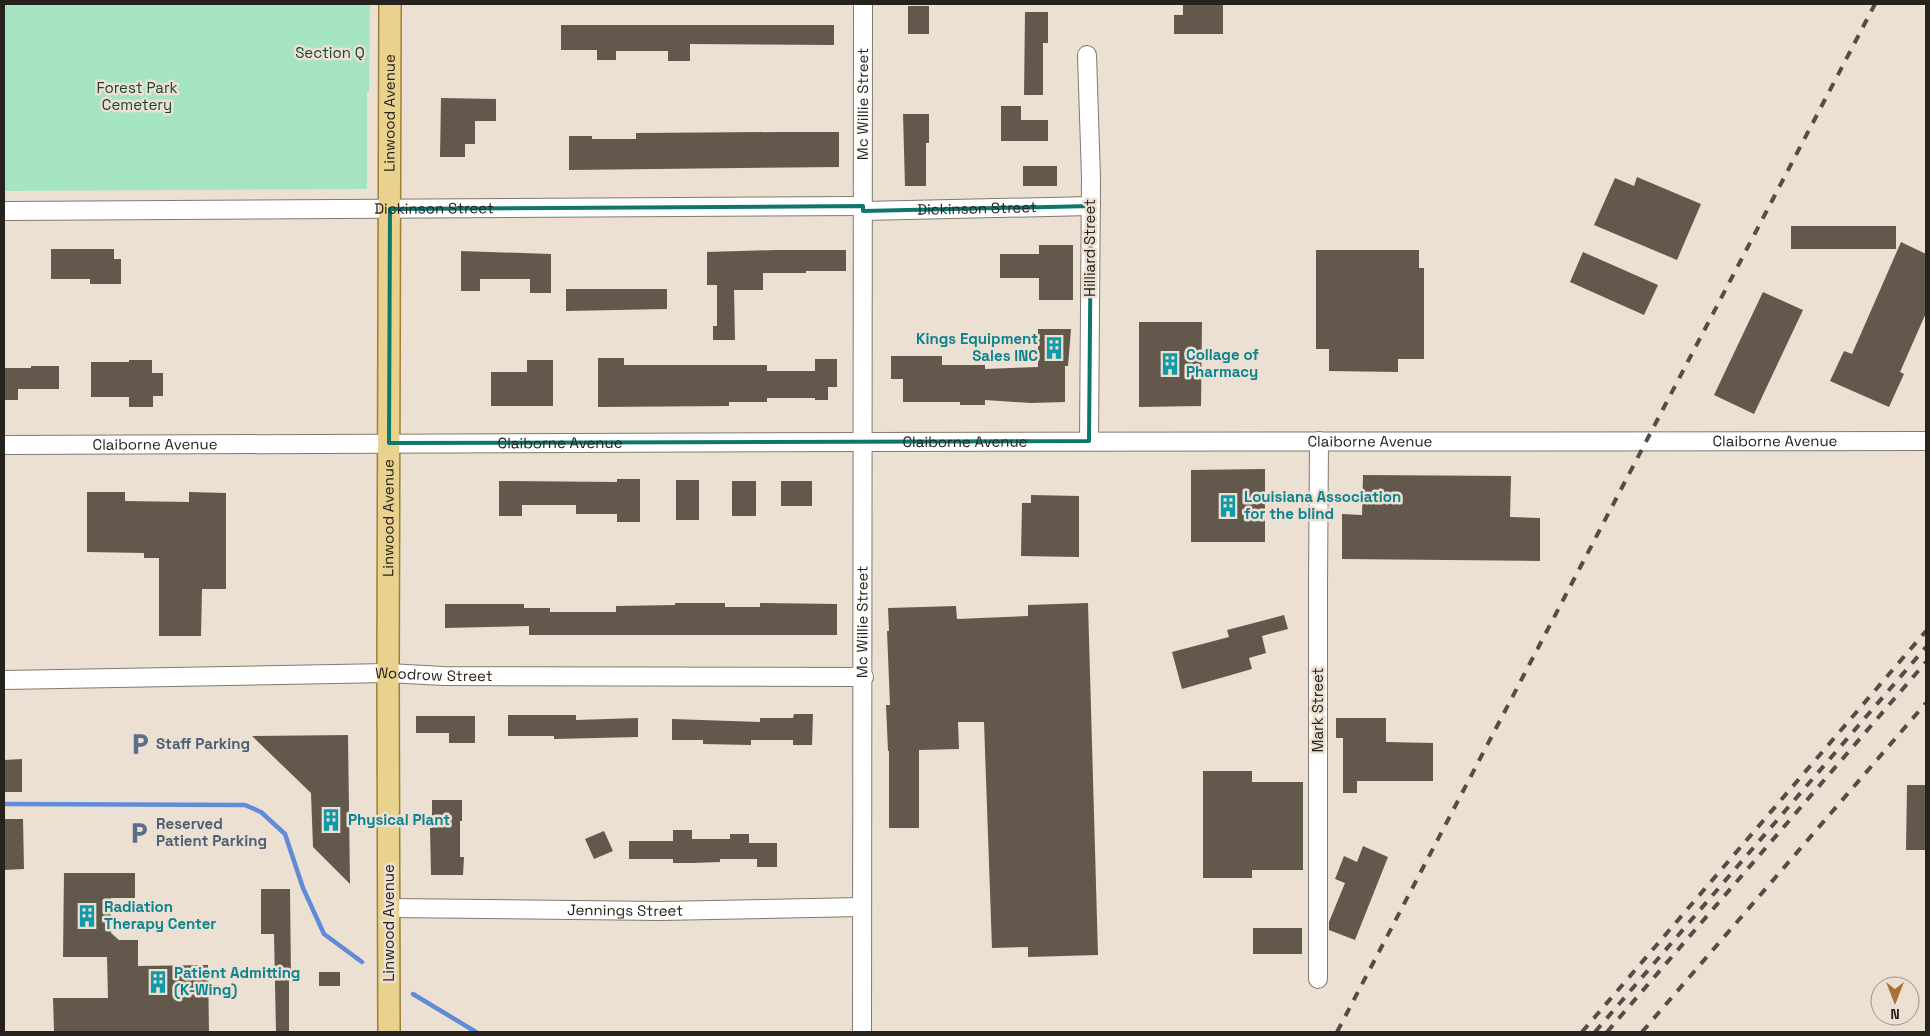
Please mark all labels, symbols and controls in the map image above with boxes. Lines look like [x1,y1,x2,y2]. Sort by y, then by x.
park label: Section Q [295,43,365,62]
street label: Mc Willie Street [853,48,872,160]
street label: Linwood Avenue [379,54,399,172]
park label: Forest Park Cemetery [96,78,178,114]
street label: Dickinson Street [917,197,1037,219]
street label: Dickinson Street [374,198,494,218]
street label: Hilliard Street [1080,199,1099,297]
place label: Kings Equipment Sales INC [916,329,1038,365]
building icon: Kings Equipment Sales INC [1041,335,1067,361]
place label: Collage of Pharmacy [1186,345,1259,381]
building icon: Collage of Pharmacy [1157,351,1183,377]
street label: Claiborne Avenue [1307,431,1433,451]
street label: Claiborne Avenue [1712,431,1838,450]
street label: Claiborne Avenue [902,432,1028,451]
street label: Claiborne Avenue [497,433,623,452]
street label: Claiborne Avenue [92,434,218,454]
street label: Linwood Avenue [378,459,398,577]
place label: Louisiana Association for the blind [1244,487,1401,523]
building icon: Louisiana Association for the blind [1215,493,1241,519]
street label: Mc Willie Street [852,566,871,678]
street label: Woodrow Street [375,663,493,685]
street label: Mark Street [1308,667,1327,753]
parking icon: Staff Parking [127,731,153,757]
place label: Staff Parking [156,734,250,753]
building icon: Physical Plant [318,807,344,833]
place label: Physical Plant [348,810,450,829]
place label: Reserved Patient Parking [156,814,267,850]
parking icon: Reserved Patient Parking [126,820,152,846]
street label: Linwood Avenue [379,864,398,982]
place label: Radiation Therapy Center [104,897,216,933]
street label: Jennings Street [567,900,683,920]
building icon: Radiation Therapy Center [74,903,100,929]
place label: Patient Admitting (K-Wing) [174,963,300,999]
building icon: Patient Admitting (K-Wing) [145,969,171,995]
north arrow [1870,976,1920,1026]
text: N [1890,1005,1900,1023]

